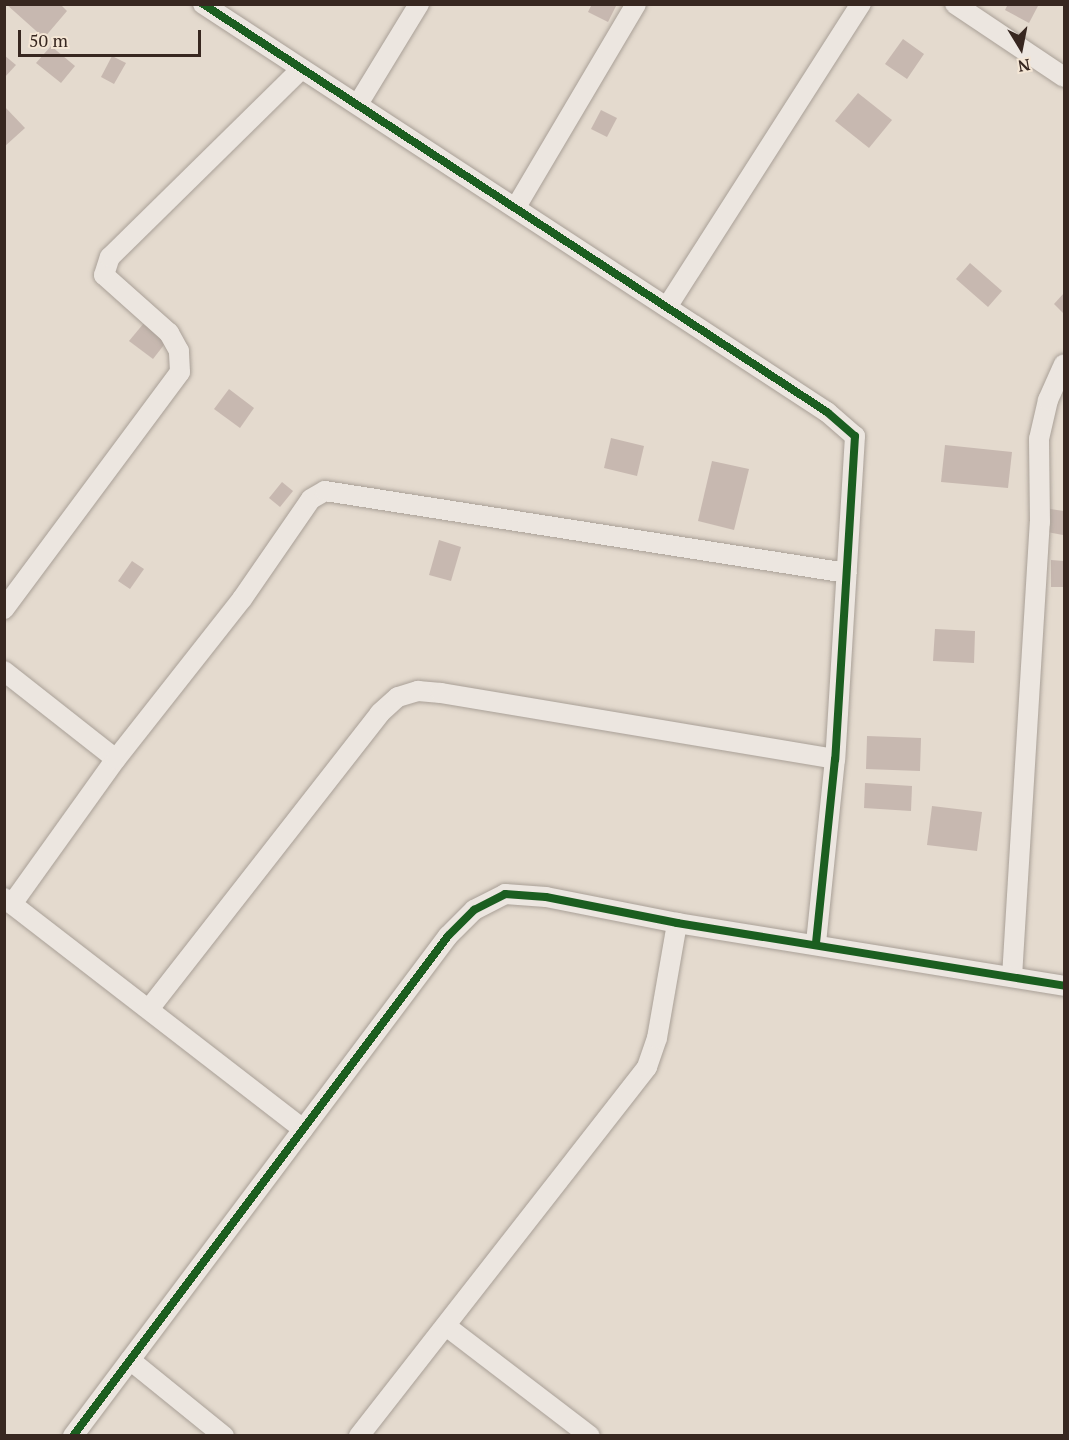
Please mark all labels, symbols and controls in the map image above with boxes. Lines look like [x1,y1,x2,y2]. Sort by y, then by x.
scale bar [21,18,204,56]
north arrow [991,18,1051,78]
text: 50 m [29,28,68,52]
text: N [1016,54,1032,78]

